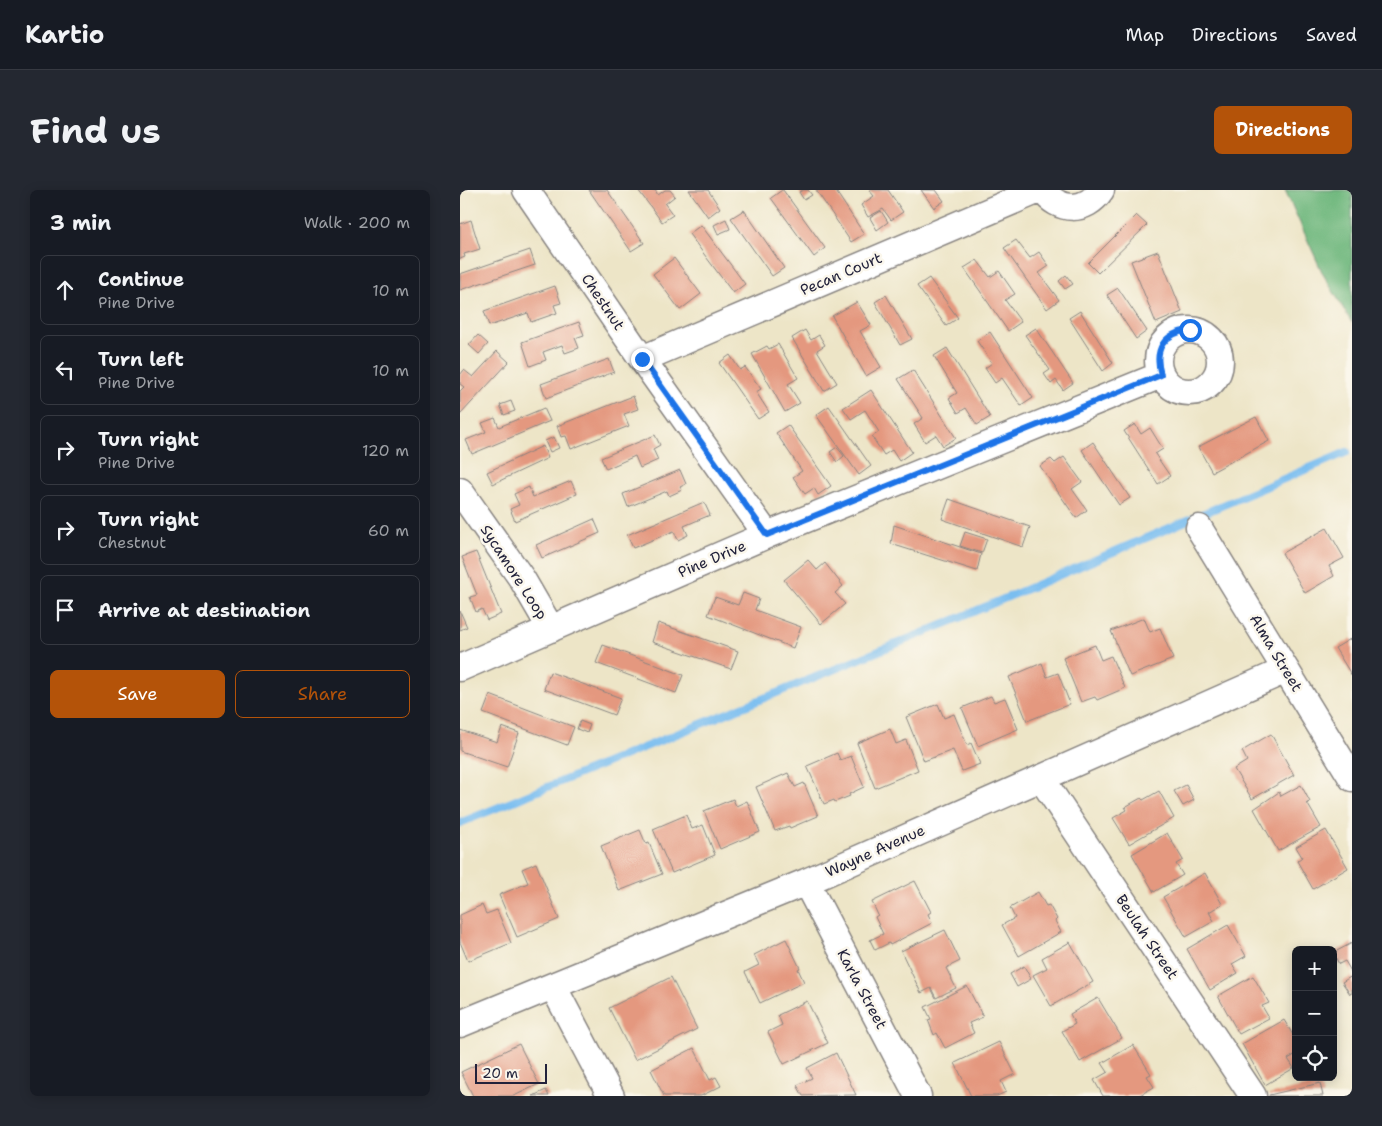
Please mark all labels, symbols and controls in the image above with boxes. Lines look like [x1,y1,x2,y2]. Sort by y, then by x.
text: Kartio [25,19,104,51]
text: Map [1126,23,1164,47]
text: Directions [1192,23,1278,47]
text: Saved [1306,23,1357,47]
button: Directions [1214,106,1352,154]
text: Find us [30,107,161,154]
text: 3 min [50,209,111,237]
text: Walk · 200 m [304,212,410,233]
street label: Pecan Court [797,248,885,300]
text: Continue [98,267,184,292]
street label: Chestnut [577,270,629,334]
icon: ahead [51,276,79,304]
text: 10 m [372,280,409,301]
text: Pine Drive [98,292,175,313]
route start [1179,319,1202,342]
text: Turn left [98,347,184,372]
route end [631,348,654,371]
icon: left [51,356,79,384]
text: 10 m [372,360,409,381]
text: Pine Drive [98,372,175,393]
text: Turn right [98,427,199,452]
icon: right [51,436,79,464]
text: 120 m [362,440,409,461]
text: Pine Drive [98,452,175,473]
text: Turn right [98,507,199,532]
icon: right [51,516,79,544]
text: 60 m [368,520,409,541]
street label: Sycamore Loop [476,521,552,623]
text: Chestnut [98,532,166,553]
street label: Pine Drive [675,536,749,582]
icon: arrive [51,596,79,624]
text: Arrive at destination [98,598,310,623]
street label: Alma Street [1245,611,1307,695]
button: Save [50,670,225,718]
button: Share [235,670,410,718]
street label: Wayne Avenue [822,820,928,882]
street label: Beulah Street [1111,891,1183,983]
street label: Karla Street [832,945,892,1033]
map controls [1292,946,1337,1081]
button: + [1292,946,1337,991]
button: − [1292,991,1337,1036]
button: locate [1292,1036,1337,1081]
scale bar [475,1061,548,1084]
text: 20 m [482,1064,518,1082]

